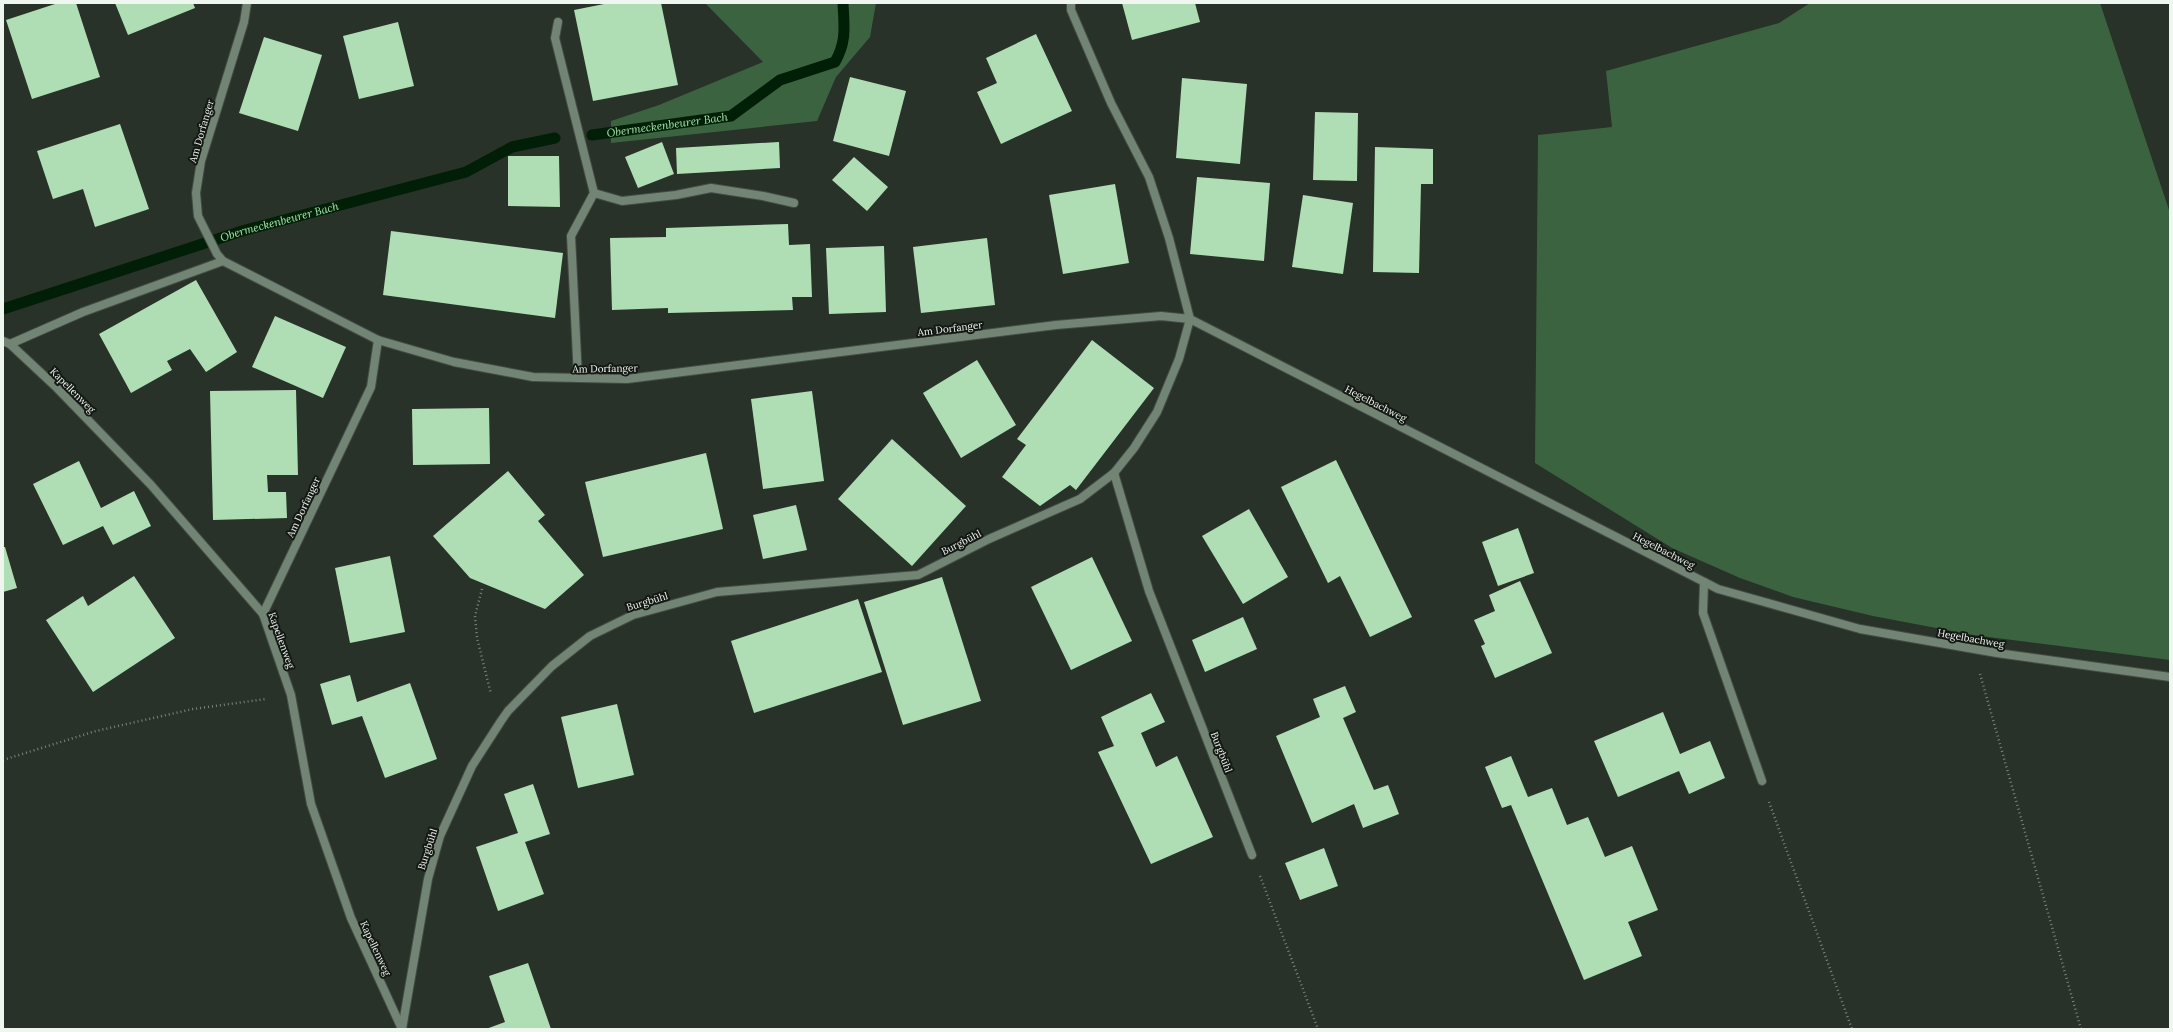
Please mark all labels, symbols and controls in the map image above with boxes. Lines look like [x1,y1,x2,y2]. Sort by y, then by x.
street label: Am Dorfanger [186,97,217,165]
water label: Obermeckenbeurer Bach [606,109,729,140]
water label: Obermeckenbeurer Bach [218,199,341,245]
street label: Am Dorfanger [916,318,984,339]
street label: Am Dorfanger [571,361,638,376]
street label: Kapellenweg [47,365,98,416]
street label: Hegelbachweg [1343,382,1409,425]
street label: Am Dorfanger [283,474,323,540]
street label: Burgbühl [939,527,983,558]
street label: Hegelbachweg [1631,529,1697,572]
street label: Burgbühl [625,589,670,614]
street label: Kapellenweg [265,610,298,671]
street label: Hegelbachweg [1936,626,2006,651]
street label: Burgbühl [1208,730,1235,775]
street label: Burgbühl [415,827,440,871]
street label: Kapellenweg [357,919,394,978]

